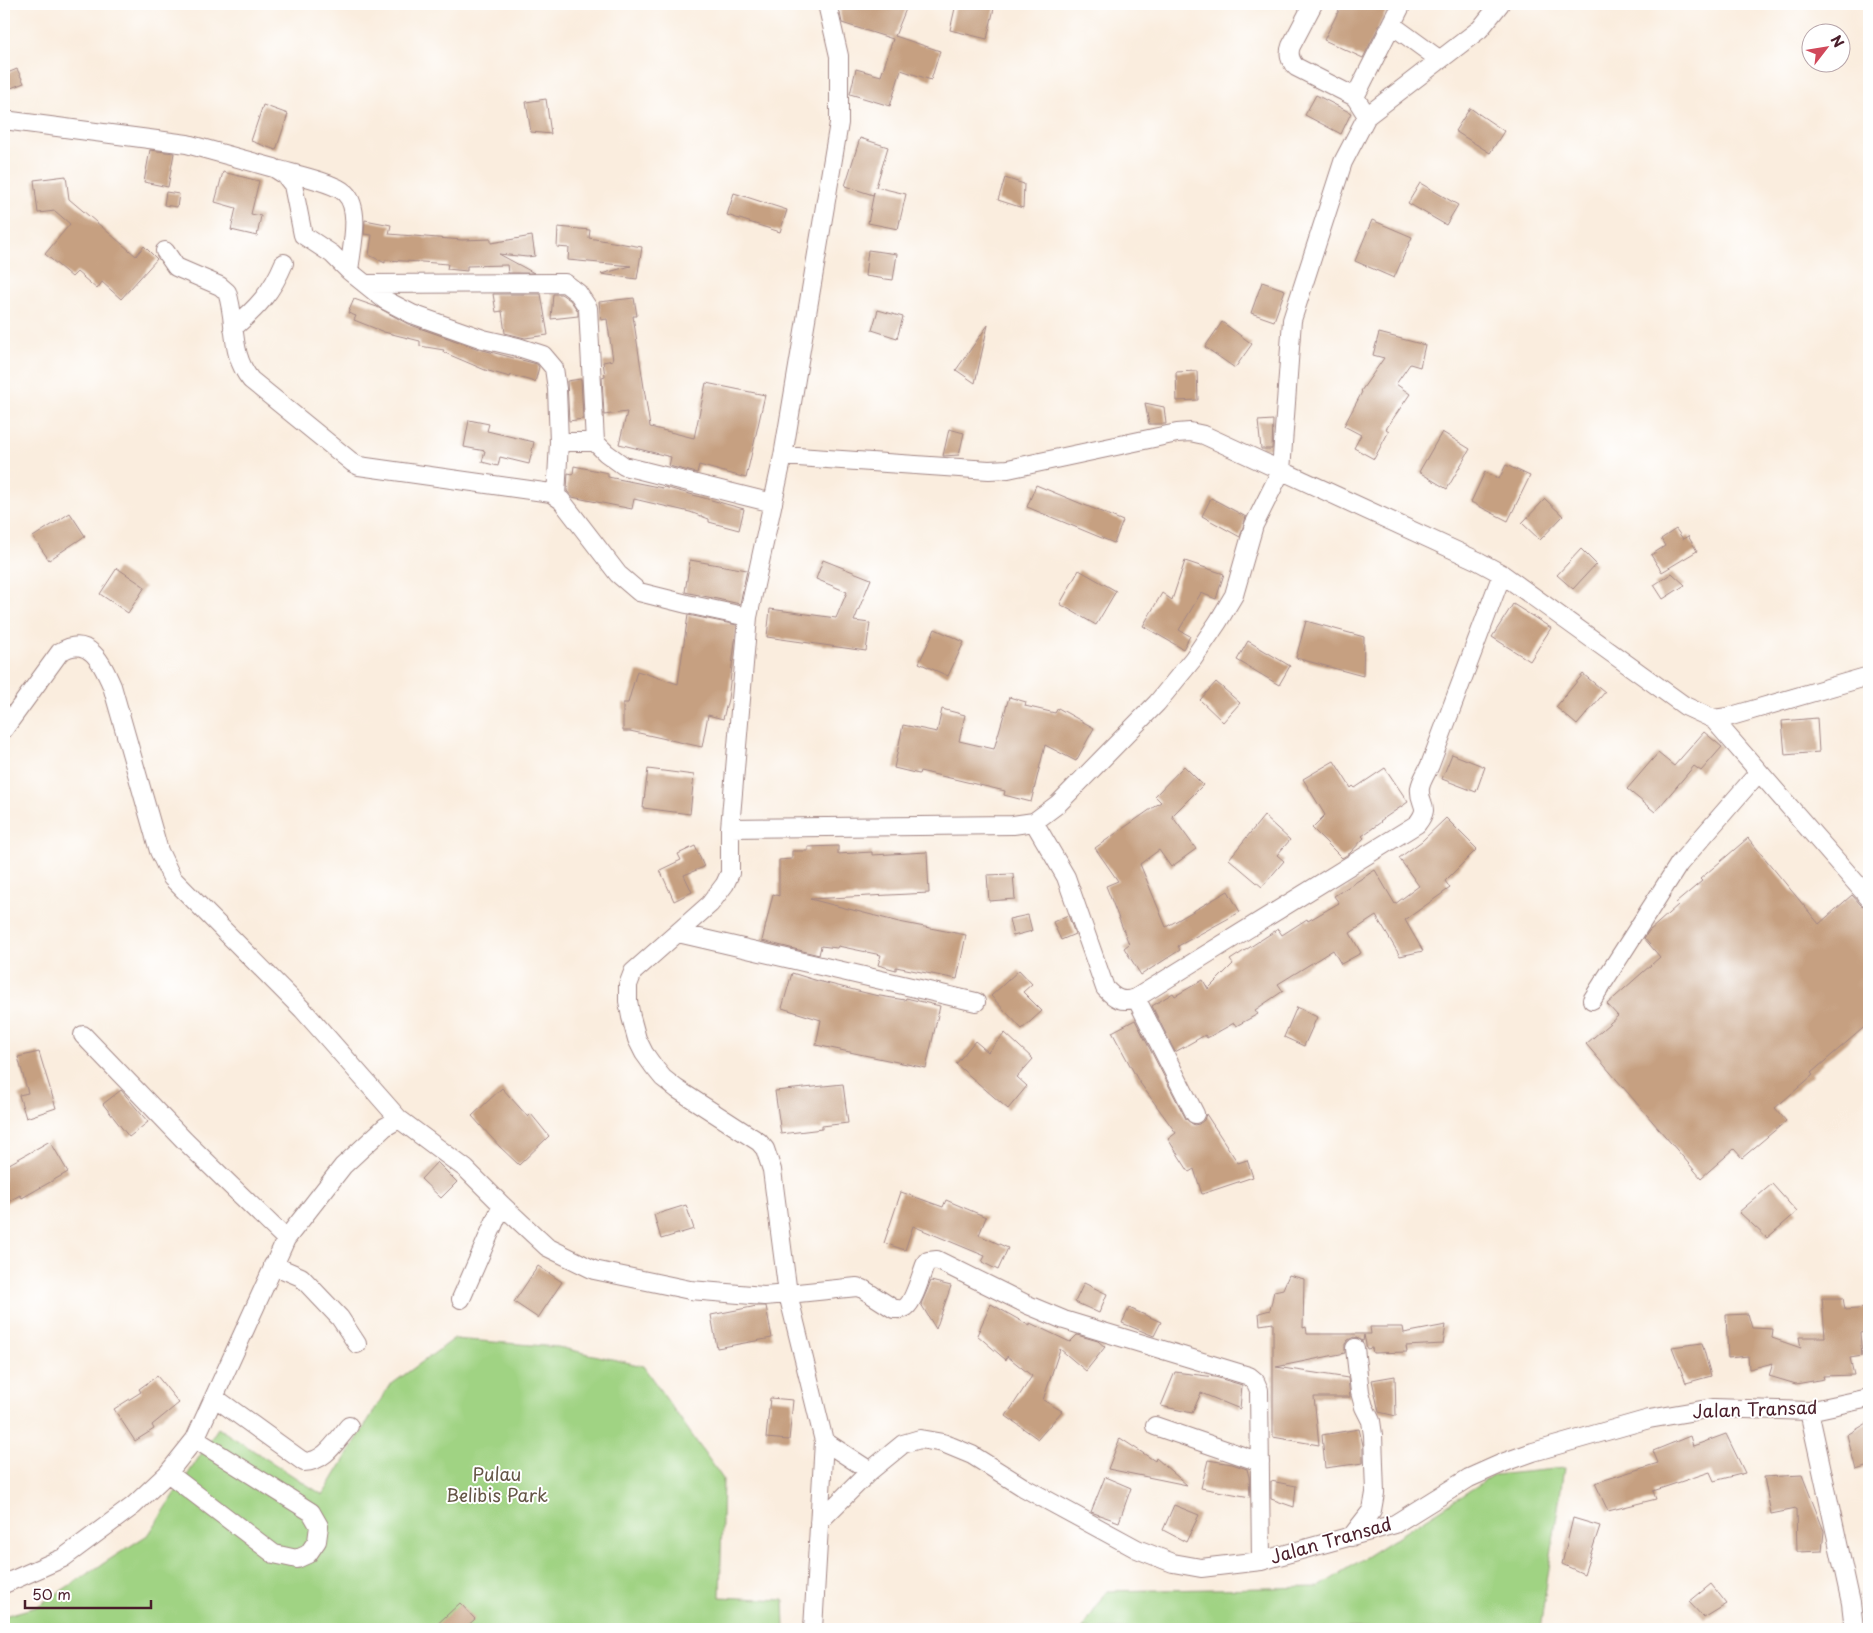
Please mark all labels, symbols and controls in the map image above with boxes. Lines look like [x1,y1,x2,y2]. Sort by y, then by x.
north arrow [1800,22,1850,72]
text: N [1826,31,1849,51]
street label: Jalan Transad [1692,1393,1818,1424]
park label: Pulau Belibis Park [446,1460,548,1508]
street label: Jalan Transad [1267,1509,1394,1570]
scale bar [25,1578,151,1610]
text: 50 m [32,1582,71,1605]

